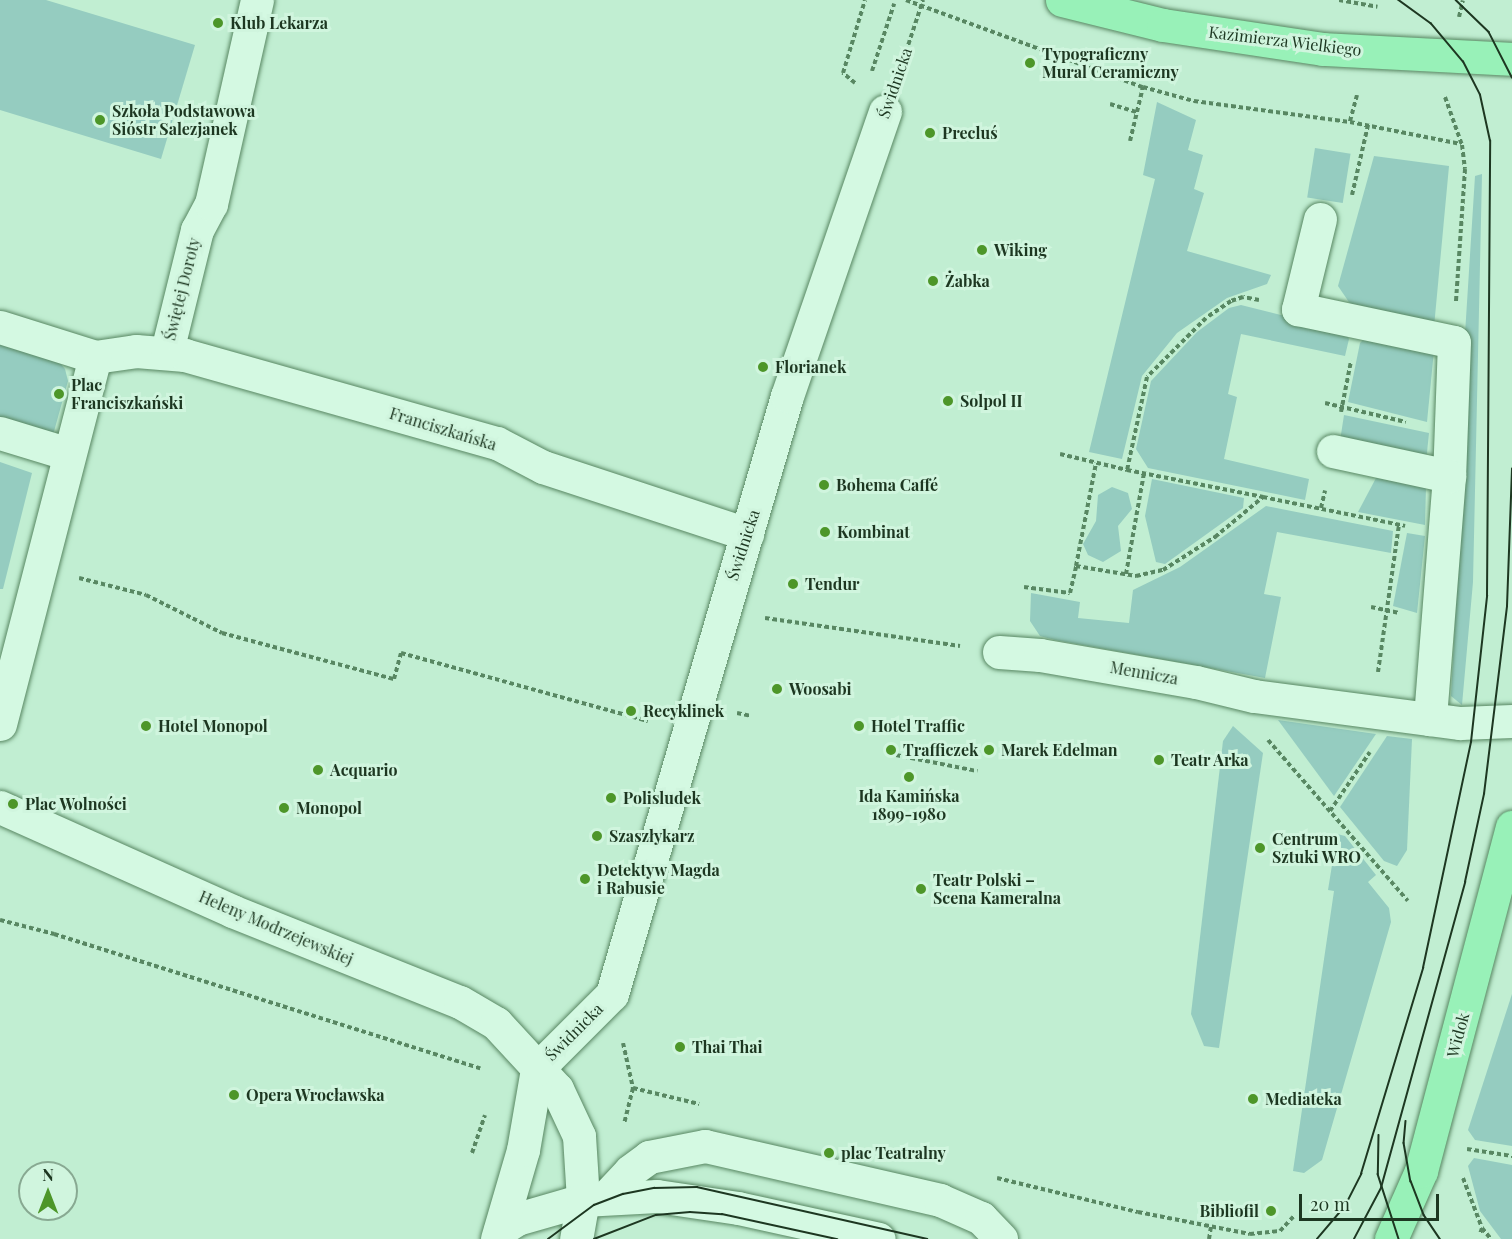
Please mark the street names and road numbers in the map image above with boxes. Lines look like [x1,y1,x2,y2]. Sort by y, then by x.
street label: Kazimierza Wielkiego [1207,22,1363,60]
street label: Świdnicka [874,45,916,121]
street label: Świętej Doroty [160,236,204,342]
street label: Franciszkańska [387,404,499,454]
street label: Świdnicka [723,507,763,583]
street label: Mennicza [1108,658,1180,688]
street label: Heleny Modrzejewskiej [196,887,356,969]
street label: Świdnicka [541,999,607,1065]
street label: Widok [1443,1011,1473,1059]

